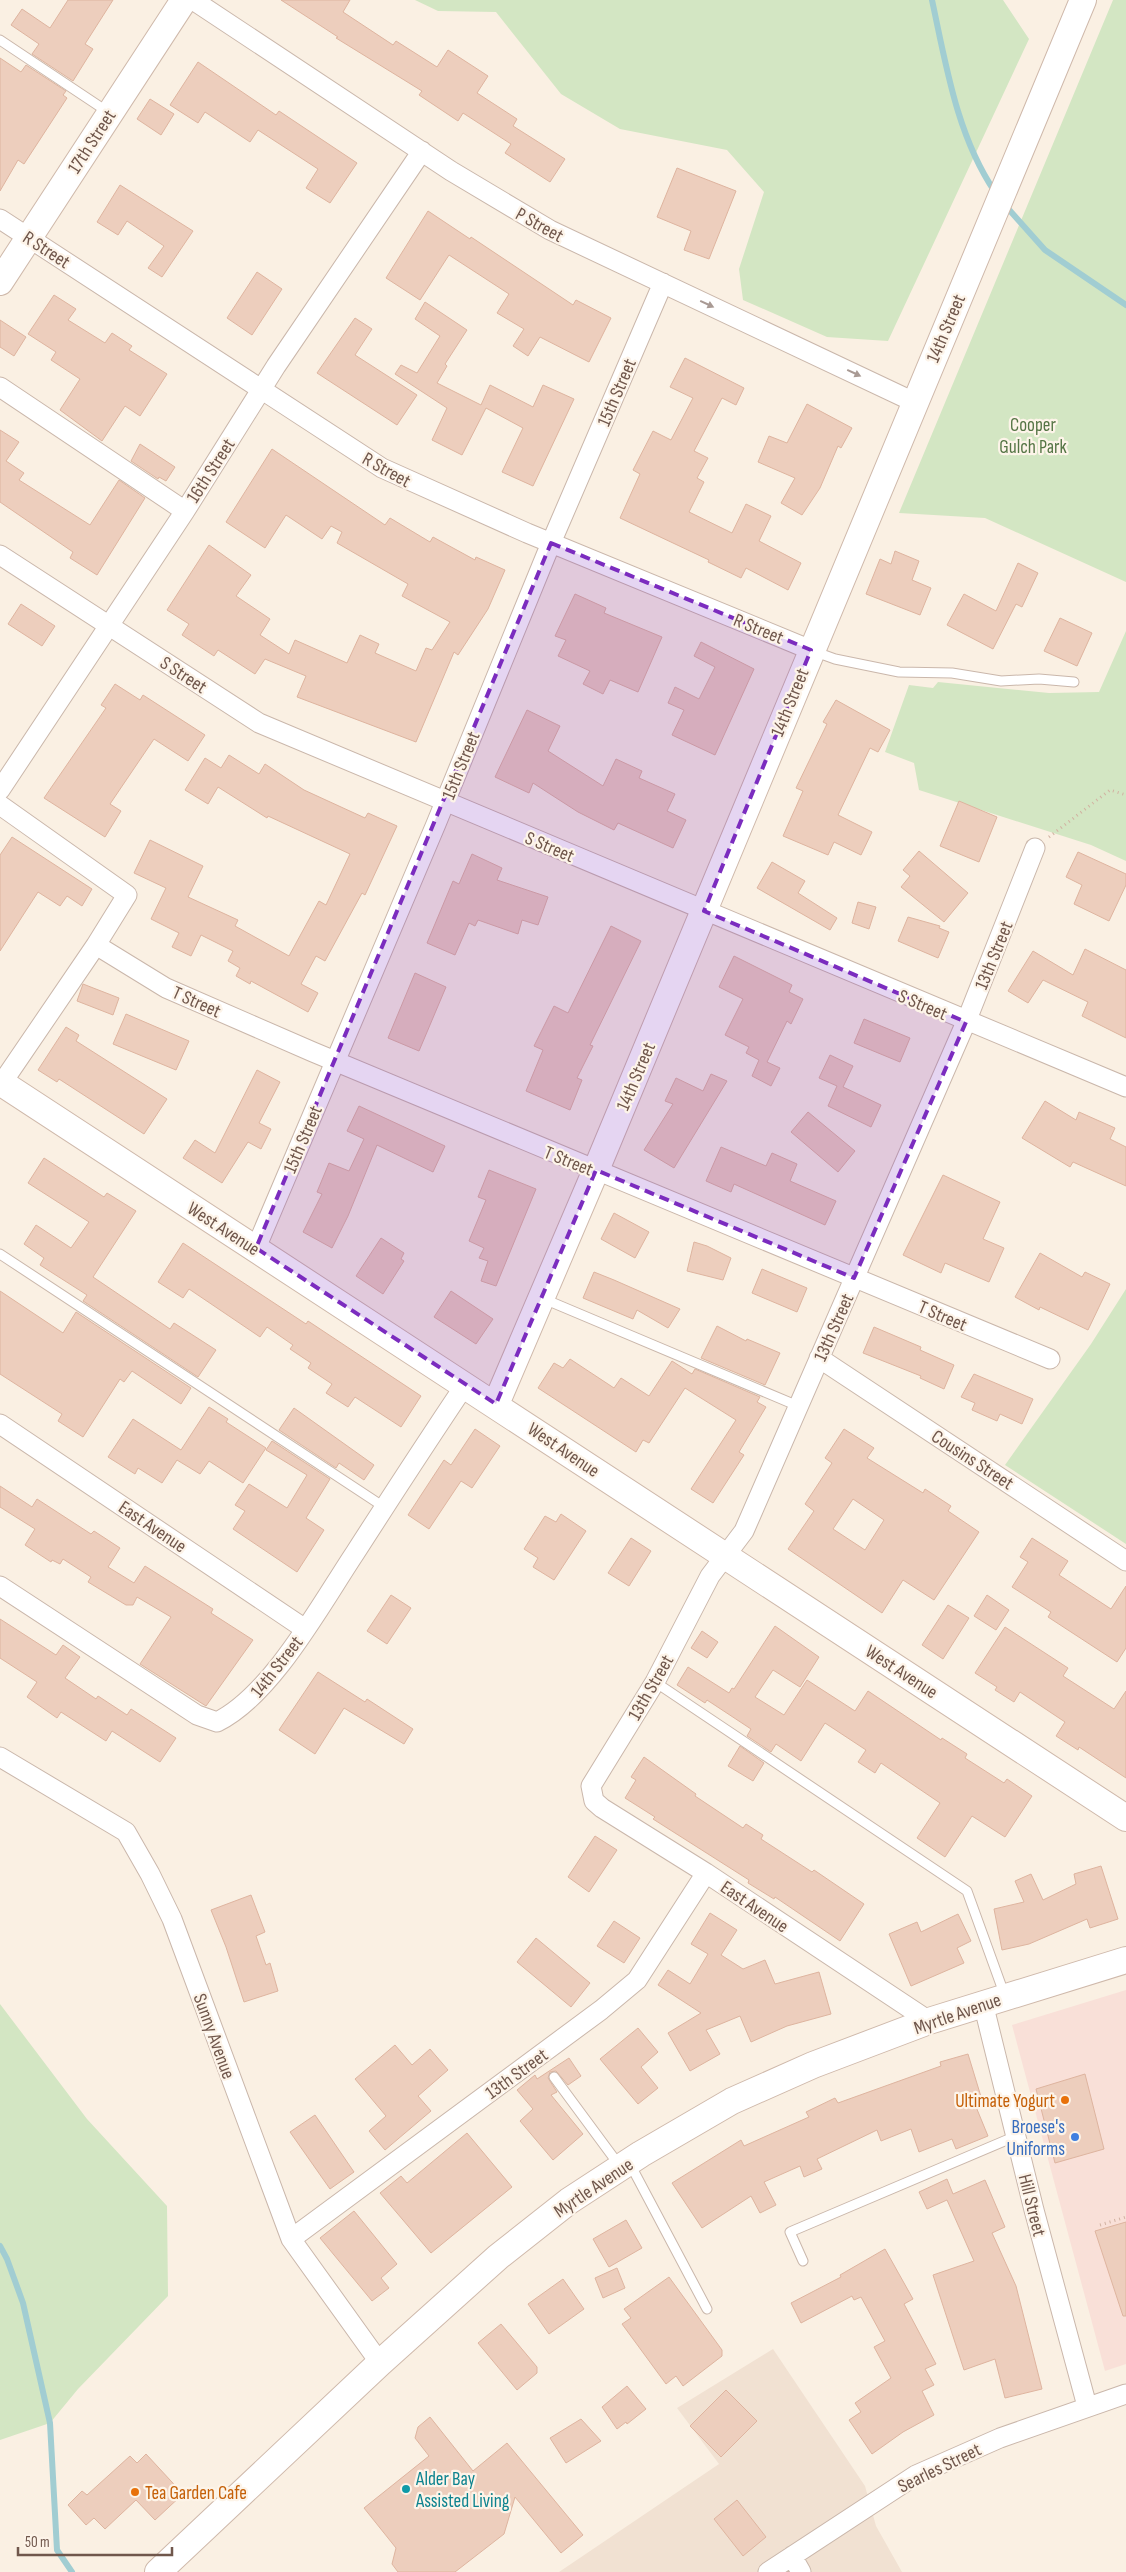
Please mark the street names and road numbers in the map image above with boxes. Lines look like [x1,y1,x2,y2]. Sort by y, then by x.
street label: 17th Street [63,105,121,178]
street label: P Street [511,203,567,248]
street label: R Street [18,226,74,274]
street label: 14th Street [922,291,971,366]
street label: 15th Street [593,355,642,430]
street label: 16th Street [182,434,241,507]
street label: R Street [358,448,415,493]
street label: R Street [730,609,787,650]
street label: S Street [155,652,211,699]
street label: 14th Street [766,665,815,740]
street label: 15th Street [437,728,485,803]
street label: S Street [521,827,578,868]
street label: 13th Street [970,918,1019,993]
street label: T Street [168,982,224,1023]
street label: S Street [894,985,951,1026]
street label: 14th Street [612,1039,661,1114]
street label: 15th Street [279,1102,328,1177]
street label: T Street [541,1141,596,1182]
street label: West Avenue [183,1197,264,1261]
street label: 13th Street [809,1290,860,1365]
street label: T Street [915,1296,970,1337]
street label: West Avenue [523,1418,603,1483]
street label: Cousins Street [927,1425,1018,1495]
street label: East Avenue [114,1496,190,1558]
street label: 14th Street [246,1631,308,1702]
street label: West Avenue [861,1640,942,1704]
street label: 13th Street [623,1651,679,1725]
street label: East Avenue [716,1876,792,1938]
street label: Myrtle Avenue [911,1989,1004,2040]
street label: Sunny Avenue [188,1991,240,2082]
street label: 13th Street [481,2044,553,2105]
street label: Myrtle Avenue [550,2153,638,2223]
street label: Hill Street [1013,2172,1050,2239]
street label: Searles Street [894,2438,985,2498]

